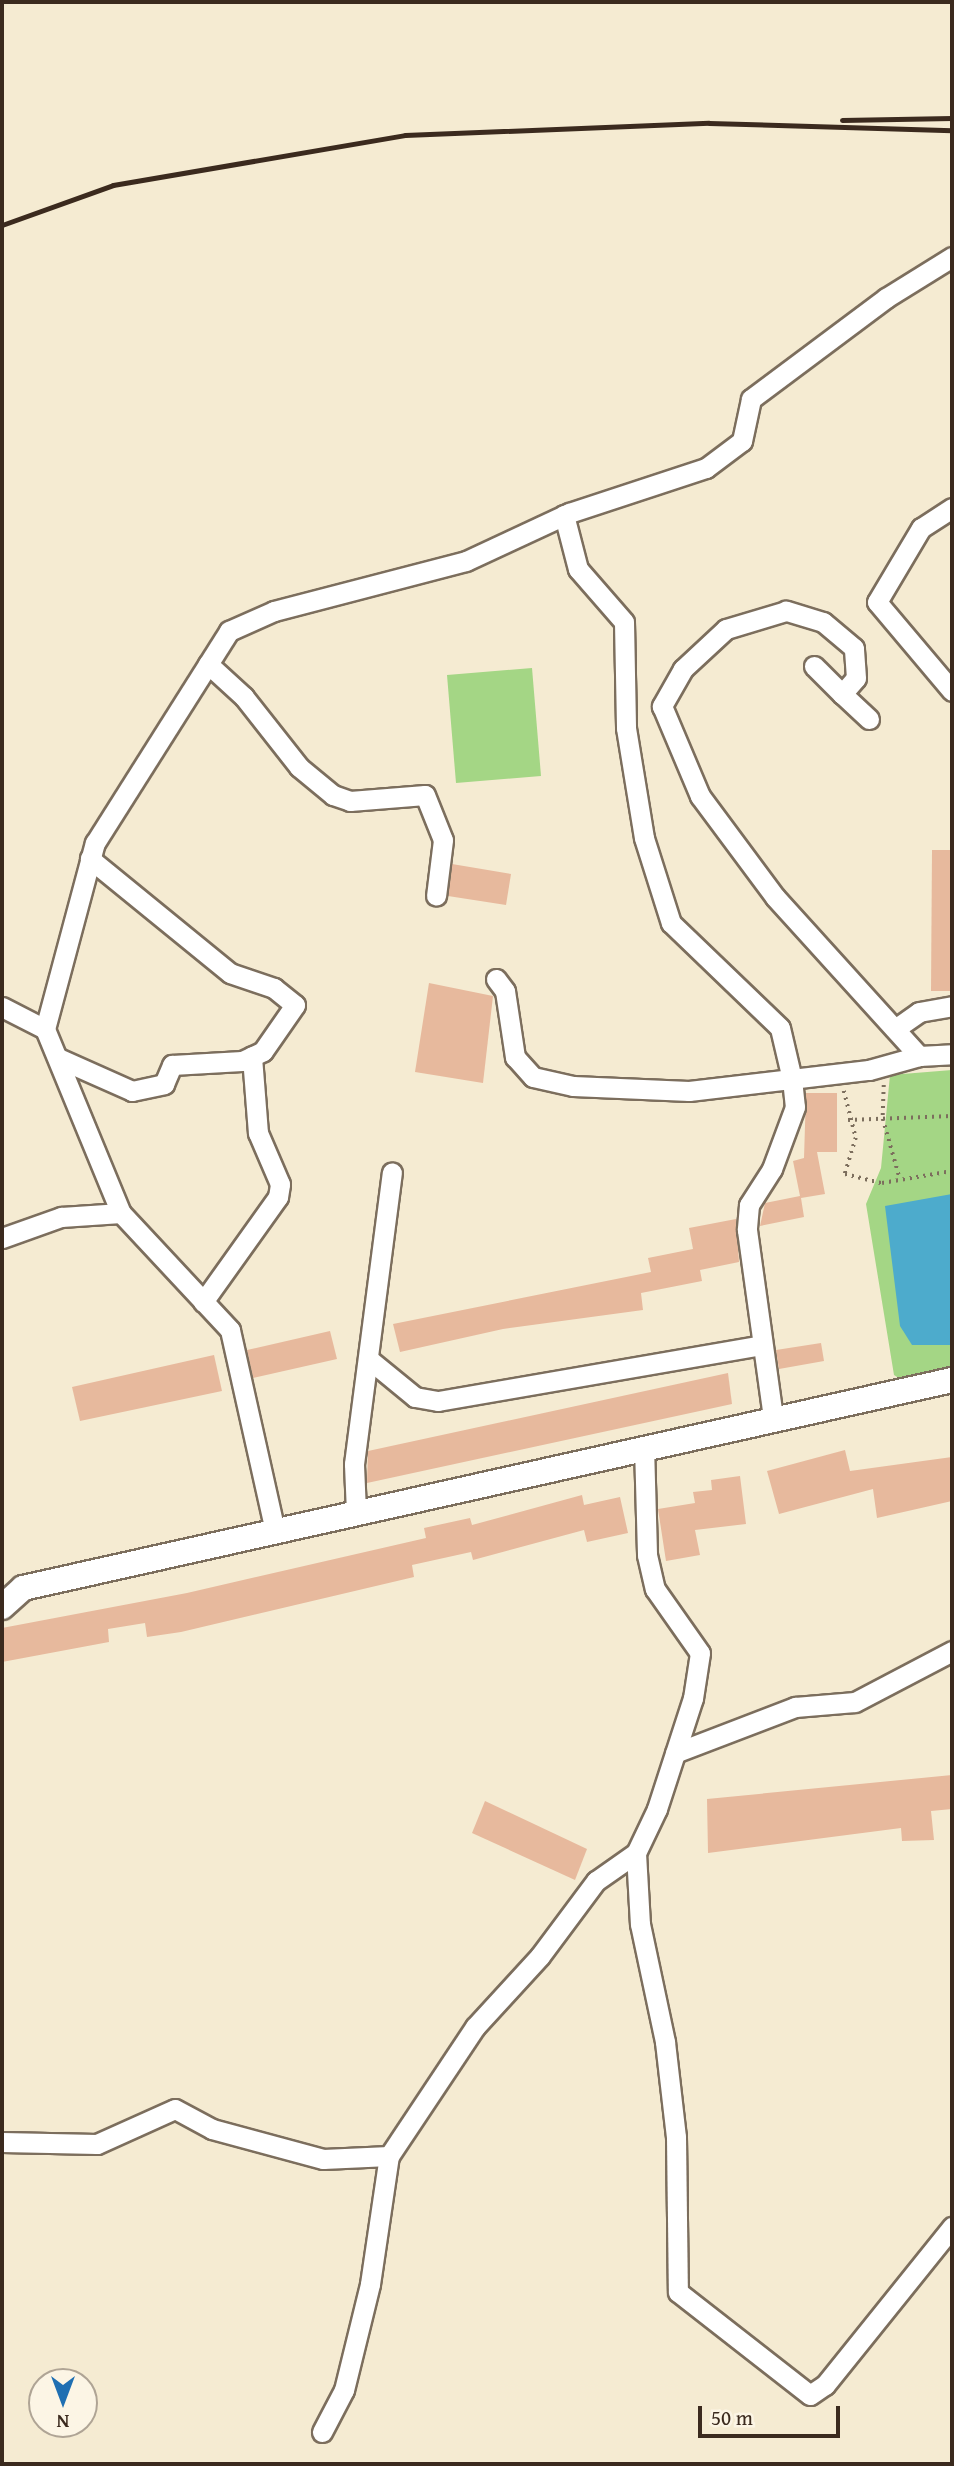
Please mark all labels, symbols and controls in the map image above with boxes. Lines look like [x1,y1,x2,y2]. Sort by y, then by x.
north arrow [28,2368,98,2438]
scale bar [702,2392,844,2436]
text: 50 m [711,2402,753,2433]
text: N [57,2408,69,2436]

